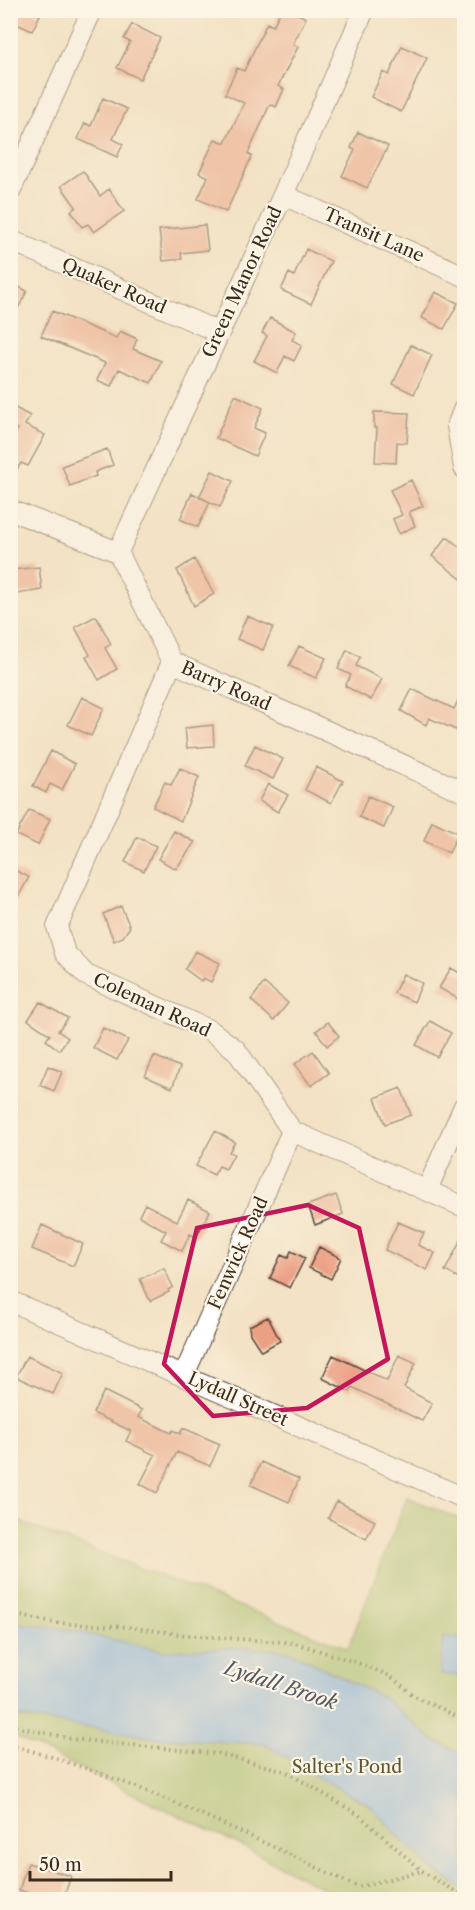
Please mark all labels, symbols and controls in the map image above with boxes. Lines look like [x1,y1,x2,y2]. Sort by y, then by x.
street label: Green Manor Road [197,203,287,361]
street label: Transit Lane [320,203,428,267]
street label: Quaker Road [58,253,170,319]
street label: Barry Road [178,656,274,716]
street label: Coleman Road [90,968,214,1042]
street label: Fenwick Road [203,1193,273,1313]
street label: Lydall Street [184,1367,292,1431]
water label: Lydall Brook [220,1655,341,1715]
park label: Salter's Pond [292,1756,402,1778]
scale bar [30,1844,171,1882]
text: 50 m [39,1854,82,1876]

